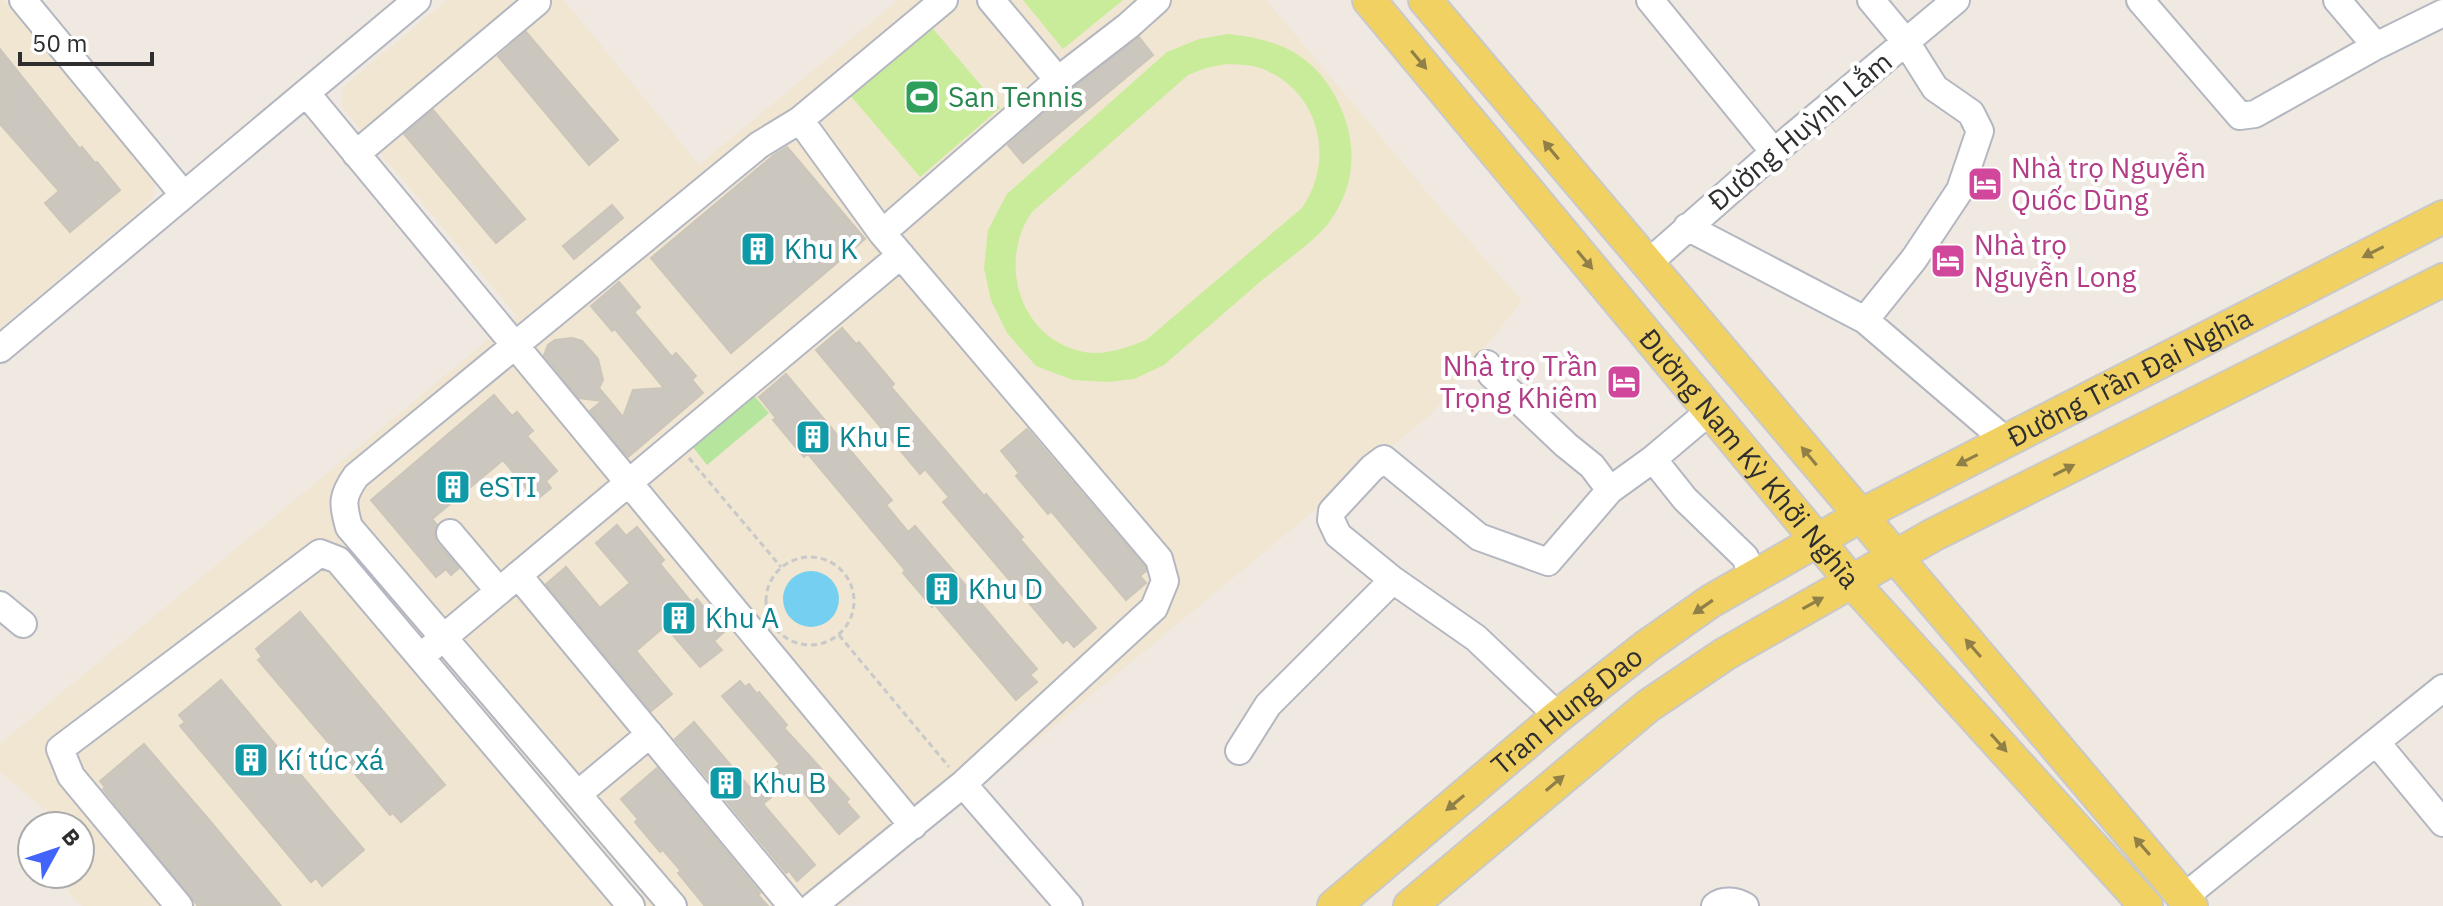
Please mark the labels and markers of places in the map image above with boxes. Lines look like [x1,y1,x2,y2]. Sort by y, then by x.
sports icon: San Tennis [903,78,941,116]
place label: San Tennis [948,78,1084,115]
place label: Nhà trọ Nguyễn Quốc Dũng [2011,149,2206,218]
hotel icon: Nhà trọ Nguyễn Quốc Dũng [1966,165,2004,203]
place label: Nhà trọ Nguyễn Long [1974,226,2136,295]
building icon: Khu K [739,230,777,268]
place label: Khu K [784,230,858,267]
hotel icon: Nhà trọ Nguyễn Long [1929,242,1967,280]
place label: Nhà trọ Trần Trọng Khiêm [1440,347,1598,416]
hotel icon: Nhà trọ Trần Trọng Khiêm [1605,363,1643,401]
building icon: Khu E [794,418,832,456]
place label: Khu E [839,418,912,455]
building icon: eSTI [434,468,472,506]
place label: eSTI [479,468,537,505]
building icon: Khu D [923,570,961,608]
place label: Khu D [968,570,1043,607]
building icon: Khu A [660,599,698,637]
place label: Khu A [705,599,779,636]
building icon: Kí túc xá [232,741,270,779]
place label: Kí túc xá [277,741,384,778]
building icon: Khu B [707,764,745,802]
place label: Khu B [752,764,826,801]

